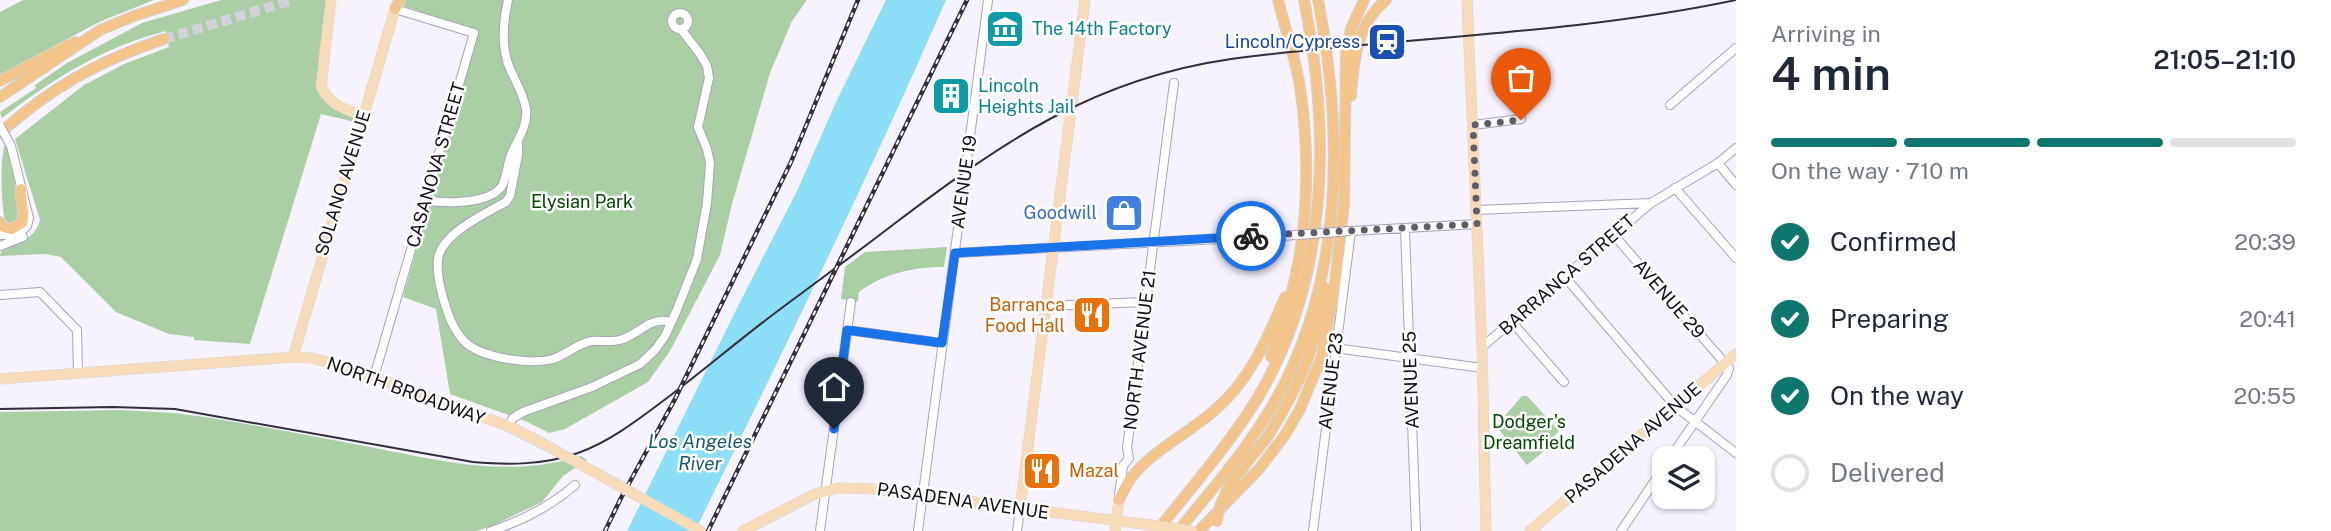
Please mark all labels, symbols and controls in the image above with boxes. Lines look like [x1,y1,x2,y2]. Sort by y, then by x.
museum icon: The 14th Factory [984,8,1026,50]
place label: The 14th Factory [1032,18,1172,39]
text: Arriving in [1771,20,1881,47]
station icon: Lincoln/Cypress [1366,21,1408,63]
place label: Lincoln/Cypress [1225,31,1360,52]
text: 21:05–21:10 [2153,44,2296,75]
text: 4 min [1771,46,1891,100]
pin [1491,48,1551,120]
icon: bag [1502,59,1540,97]
building icon: Lincoln Heights Jail [930,75,972,117]
place label: Lincoln Heights Jail [978,75,1075,117]
street label: CASANOVA STREET [402,79,469,250]
street label: SOLANO AVENUE [310,108,375,258]
street label: AVENUE 19 [947,134,980,230]
text: On the way · 710 m [1771,157,1969,184]
park label: Elysian Park [531,191,633,212]
shop icon: Goodwill [1103,192,1145,234]
courier [1216,201,1286,271]
place label: Goodwill [1023,202,1097,223]
street label: BARRANCA STREET [1495,210,1639,339]
icon: bike [1232,217,1270,255]
icon: check [1771,223,1809,261]
text: Confirmed [1830,226,1957,257]
text: 20:39 [2234,228,2296,255]
street label: AVENUE 29 [1629,255,1709,342]
street label: NORTH AVENUE 21 [1119,269,1160,431]
place label: Barranca Food Hall [985,294,1065,336]
restaurant icon: Barranca Food Hall [1071,294,1113,336]
icon: check [1771,300,1809,338]
text: Preparing [1830,303,1949,334]
text: 20:41 [2239,305,2296,332]
street label: AVENUE 23 [1314,331,1347,431]
street label: AVENUE 25 [1398,331,1423,429]
street label: NORTH BROADWAY [324,352,488,429]
pin [804,357,864,429]
icon: home [815,368,853,406]
icon: check [1771,377,1809,415]
street label: PASADENA AVENUE [1560,378,1705,507]
text: On the way [1830,380,1964,411]
text: 20:55 [2234,382,2296,409]
park label: Dodger's Dreamfield [1483,411,1575,453]
water label: Los Angeles River [648,430,752,474]
map controls [1652,446,1715,509]
button: layers [1652,446,1715,509]
restaurant icon: Mazal [1021,450,1063,492]
text: Delivered [1830,457,1945,488]
place label: Mazal [1069,460,1119,481]
street label: PASADENA AVENUE [876,478,1050,523]

